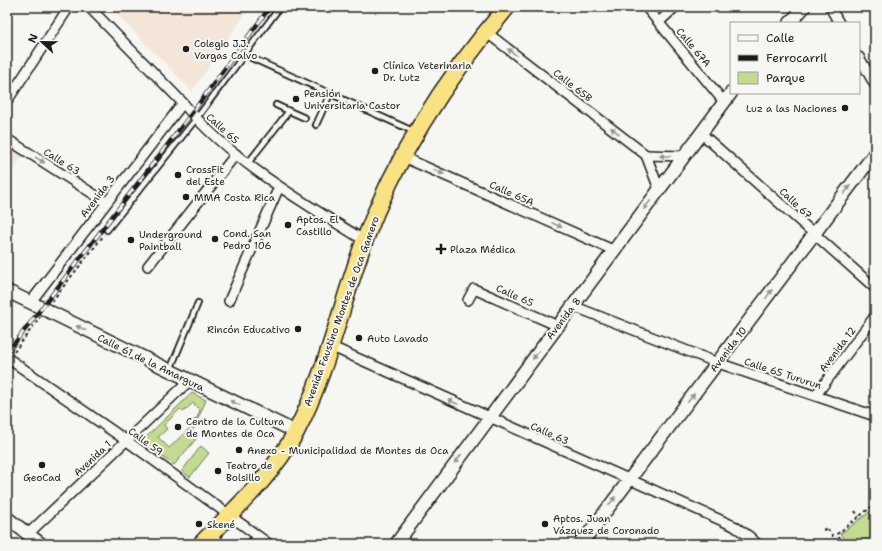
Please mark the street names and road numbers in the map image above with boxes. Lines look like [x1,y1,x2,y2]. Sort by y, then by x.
street label: Calle 67A [674,25,714,69]
street label: Calle 65B [551,66,595,105]
street label: Calle 65 [203,110,242,147]
street label: Calle 63 [41,145,82,178]
street label: Avenida 3 [77,173,118,220]
street label: Calle 65A [488,178,536,209]
street label: Calle 67 [777,185,815,222]
street label: Avenida Faustino Montes de Oca Gamero [301,214,382,408]
street label: Calle 65 [494,281,536,310]
street label: Avenida 8 [543,295,584,342]
street label: Avenida 10 [707,324,750,375]
street label: Avenida 12 [816,324,859,374]
street label: Calle 61 de la Amargura [95,331,207,394]
street label: Calle 65 Tururun [743,355,823,392]
street label: Calle 63 [529,419,571,448]
street label: Calle 59 [126,424,166,458]
street label: Avenida 1 [71,438,114,479]

